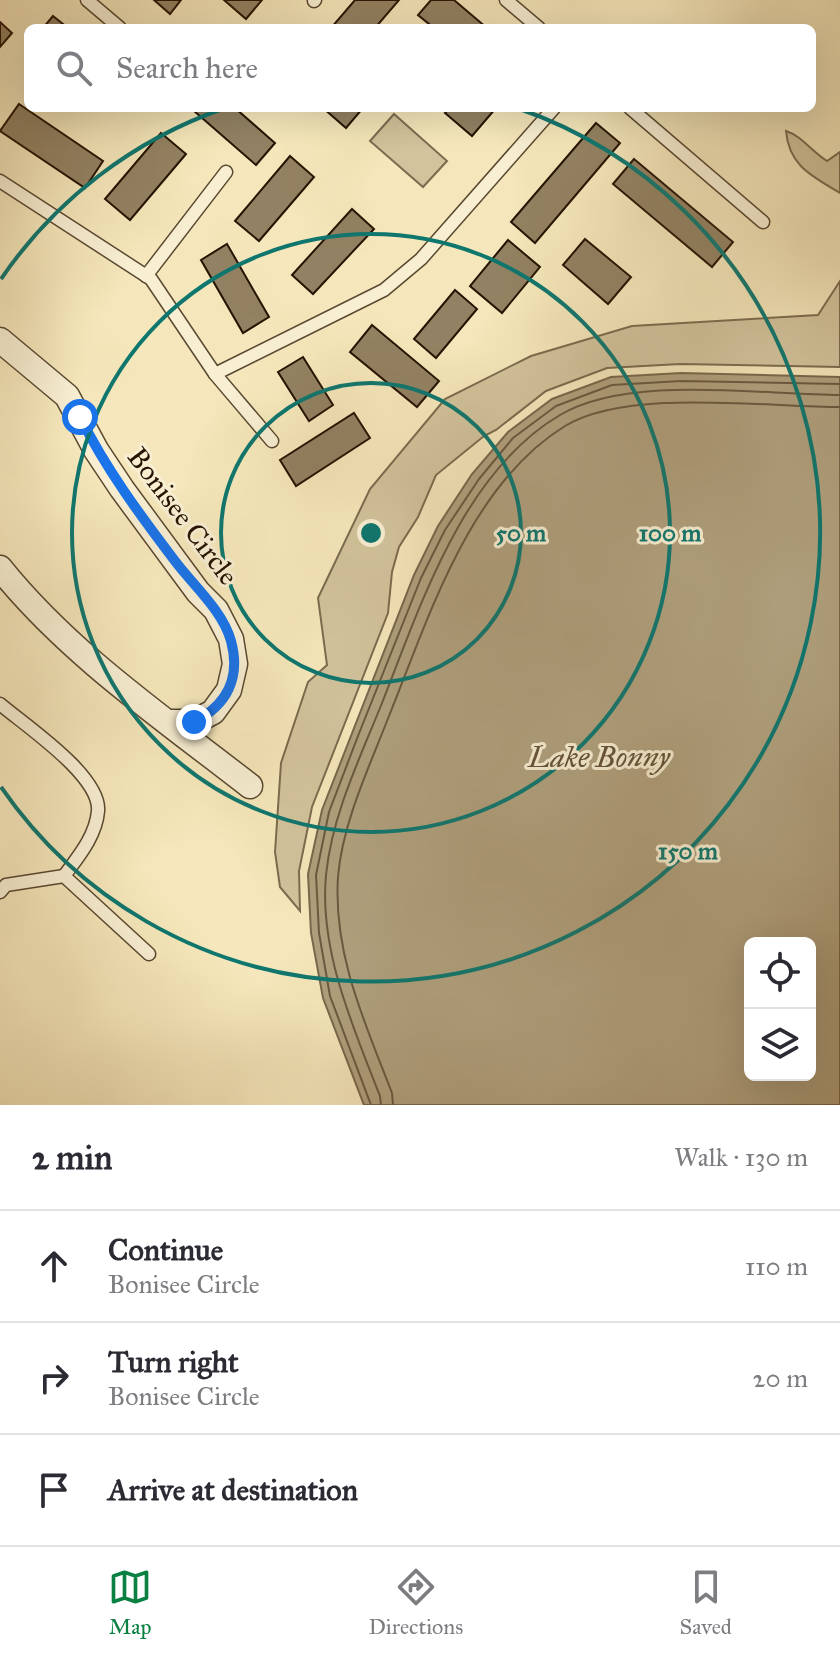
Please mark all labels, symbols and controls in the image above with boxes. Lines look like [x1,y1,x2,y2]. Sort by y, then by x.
search box [24,24,816,112]
icon: search [52,46,96,90]
text: Search here [116,50,258,86]
route start [62,399,98,435]
street label: Bonisee Circle [120,440,246,592]
text: 50 m [496,518,547,548]
text: 100 m [639,518,702,548]
centre of rings [357,519,385,547]
route end [176,704,212,740]
water label: Lake Bonny [526,739,672,775]
text: 150 m [658,836,719,866]
map controls [744,937,816,1081]
button: locate [744,937,816,1009]
button: layers [744,1009,816,1081]
text: 2 min [32,1137,112,1178]
text: Walk · 130 m [674,1141,808,1173]
text: Continue [108,1232,223,1268]
icon: ahead [32,1244,76,1288]
text: 110 m [745,1250,808,1282]
text: Bonisee Circle [108,1268,260,1300]
text: Turn right [108,1344,239,1380]
icon: right [32,1356,76,1400]
text: 20 m [753,1362,808,1394]
text: Bonisee Circle [108,1380,260,1412]
icon: arrive [32,1468,76,1512]
text: Arrive at destination [108,1472,358,1508]
tab: Map [108,1565,152,1640]
tab: Directions [368,1565,463,1640]
tab: Saved [680,1565,732,1640]

